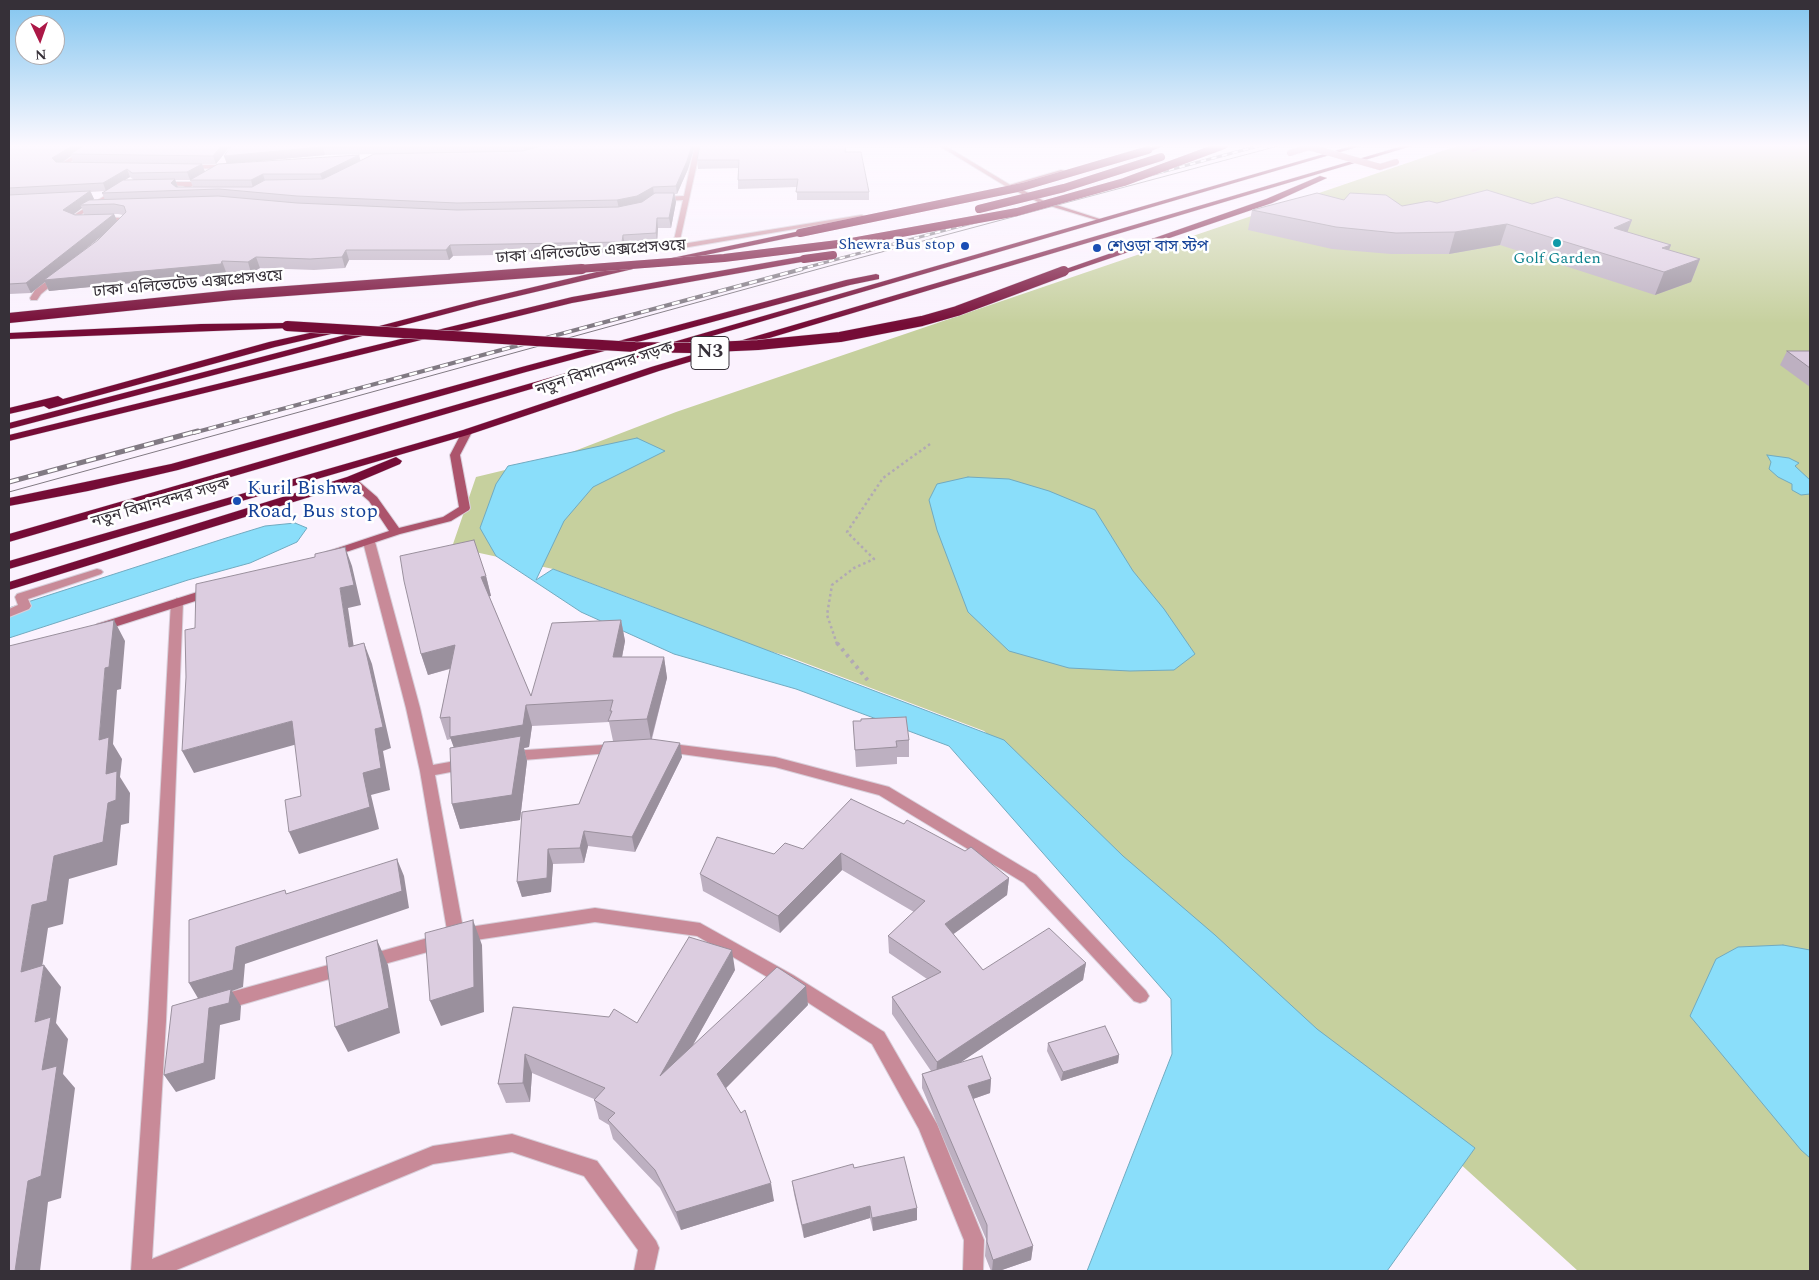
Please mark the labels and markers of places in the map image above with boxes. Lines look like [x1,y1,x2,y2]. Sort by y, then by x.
place label: Shewra Bus stop [839,236,955,256]
marker: Golf Garden [1551,237,1563,249]
place label: শেওড়া বাস স্টপ [1107,238,1208,258]
marker: Shewra Bus stop [959,240,971,252]
marker: শেওড়া বাস স্টপ [1091,242,1103,254]
place label: Golf Garden [1513,250,1601,270]
place label: Kuril Bishwa Road, Bus stop [247,478,378,525]
marker: Kuril Bishwa Road, Bus stop [231,495,243,507]

